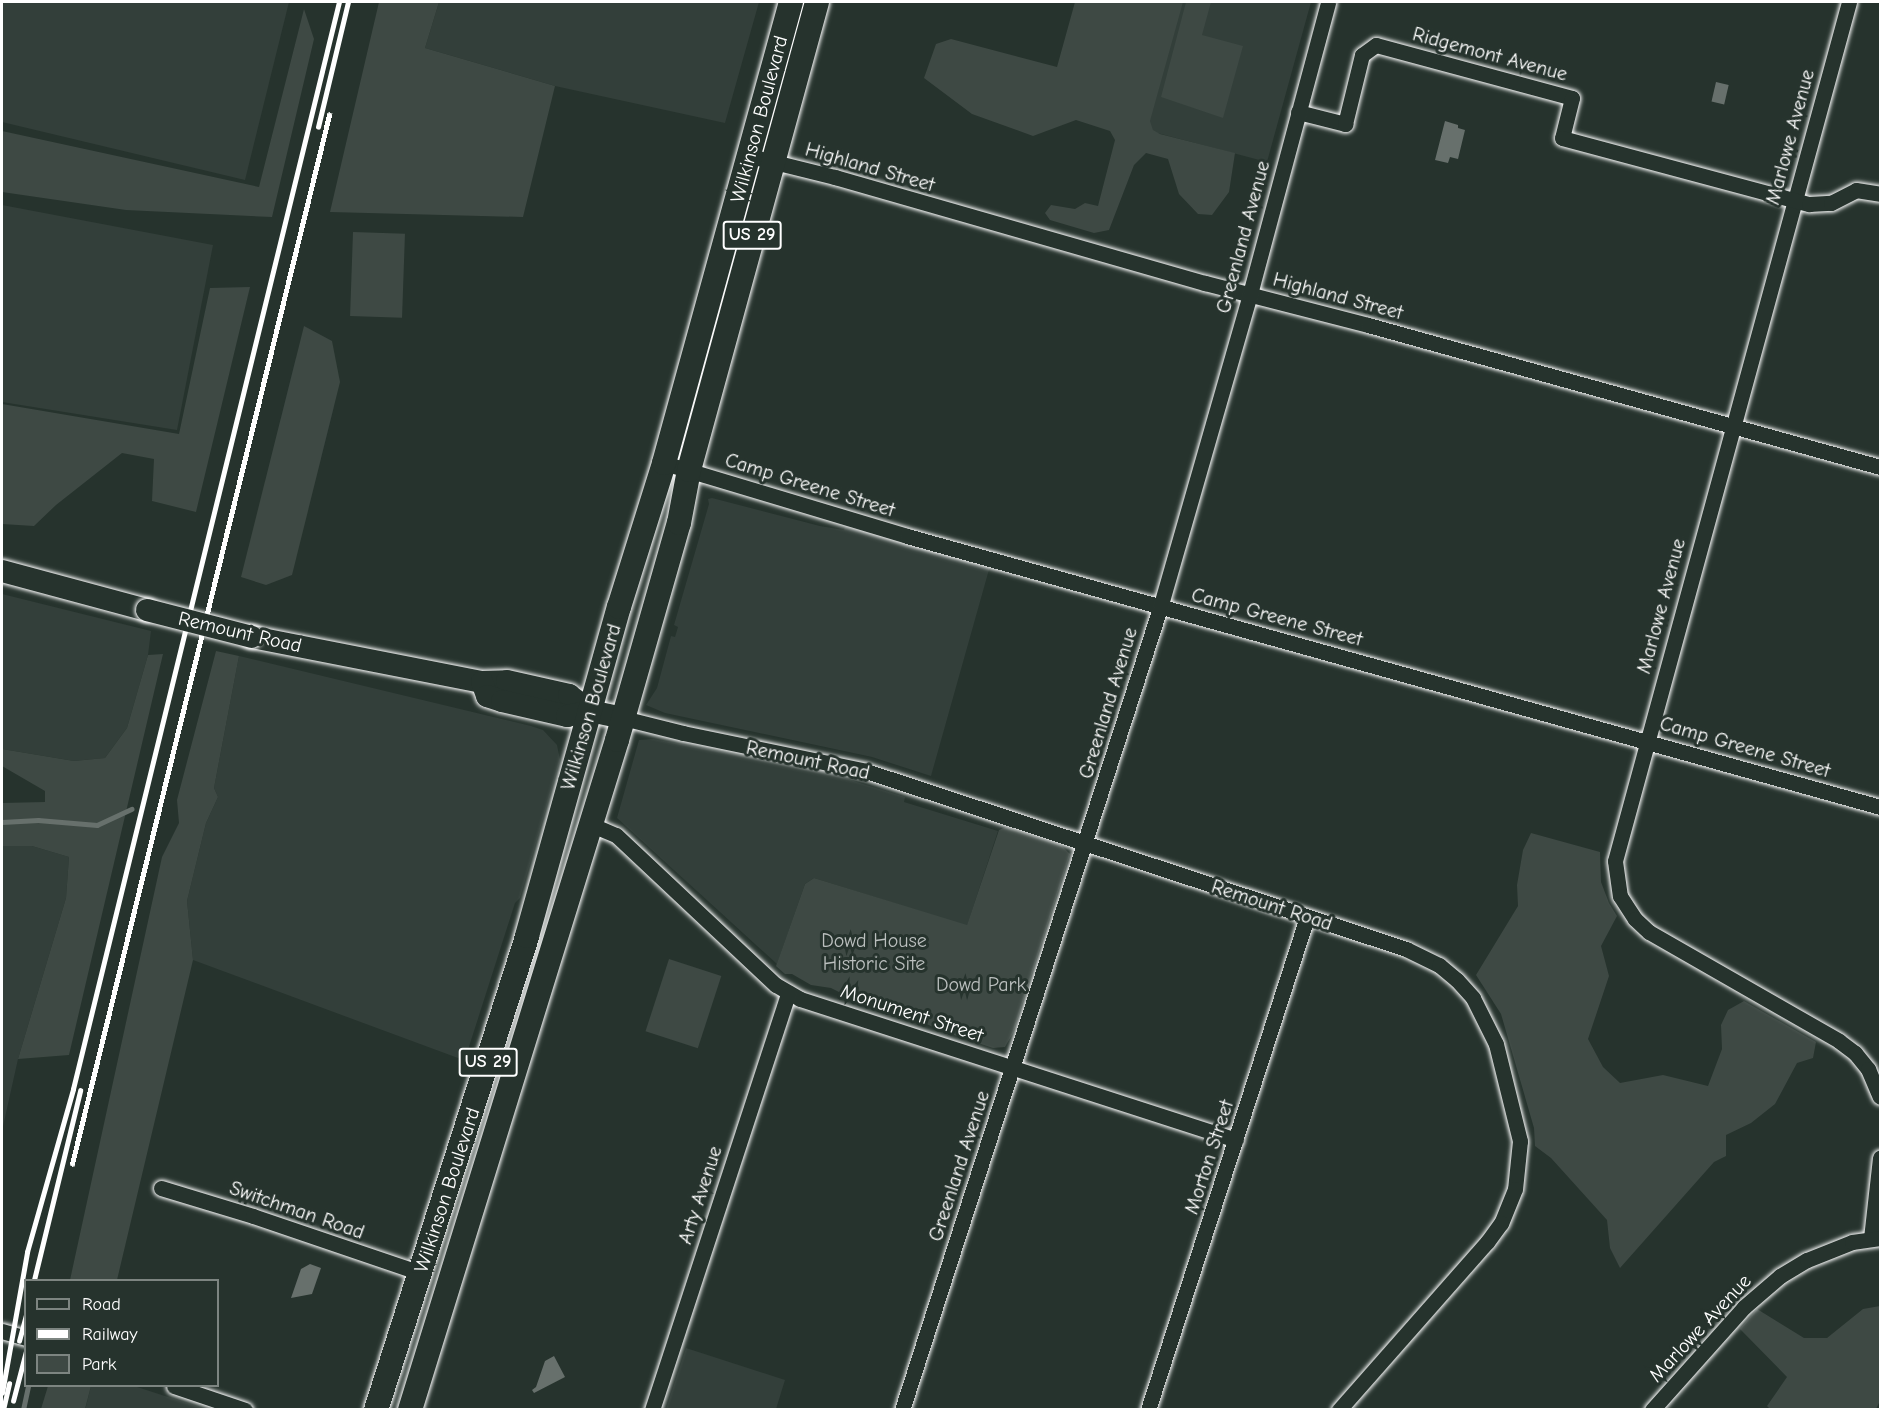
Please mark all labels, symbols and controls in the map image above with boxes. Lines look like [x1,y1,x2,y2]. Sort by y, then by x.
street label: Ridgemont Avenue [1410,22,1570,86]
street label: Wilkinson Boulevard [725,33,793,205]
street label: Marlowe Avenue [1760,67,1820,207]
street label: Highland Street [803,137,937,197]
street label: Greenland Avenue [1211,158,1275,316]
road number: US 29 [722,220,782,250]
street label: Highland Street [1270,267,1406,325]
street label: Camp Greene Street [722,448,898,522]
street label: Marlowe Avenue [1631,536,1691,676]
street label: Camp Greene Street [1189,583,1365,651]
street label: Remount Road [176,606,304,658]
street label: Wilkinson Boulevard [556,621,626,793]
street label: Greenland Avenue [1074,624,1142,782]
street label: Camp Greene Street [1657,711,1833,783]
street label: Remount Road [744,735,872,785]
street label: Remount Road [1209,874,1335,936]
park label: Dowd House Historic Site [821,928,927,975]
park label: Dowd Park [936,972,1026,996]
street label: Monument Street [838,979,986,1047]
road number: US 29 [458,1047,518,1077]
street label: Greenland Avenue [923,1088,995,1244]
street label: Morton Street [1179,1097,1239,1217]
street label: Wilkinson Boulevard [409,1105,485,1275]
street label: Arty Avenue [673,1143,727,1247]
street label: Switchman Road [227,1176,367,1244]
street label: Marlowe Avenue [1644,1269,1756,1387]
legend [24,1279,219,1387]
text: Road [82,1294,121,1315]
text: Railway [82,1324,138,1345]
text: Park [82,1354,116,1375]

